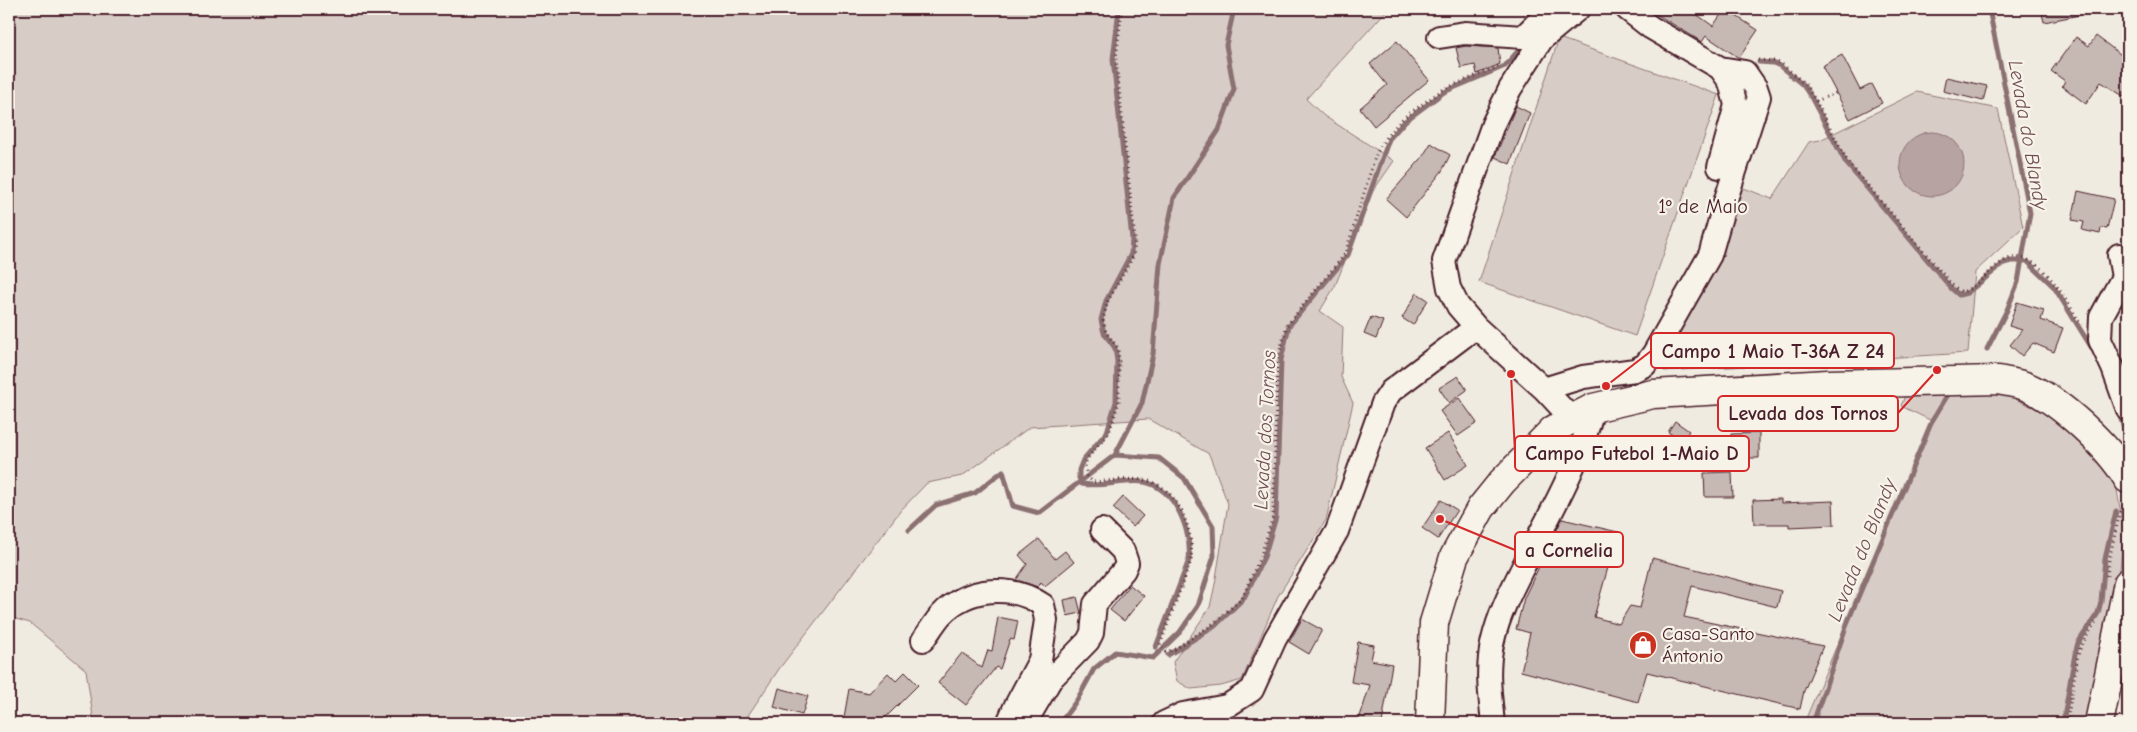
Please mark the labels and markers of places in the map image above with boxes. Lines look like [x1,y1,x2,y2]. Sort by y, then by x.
callout: Campo 1 Maio T-36A Z 24 [1651,333,1894,368]
callout: Levada dos Tornos [1718,396,1898,431]
callout: Campo Futebol 1-Maio D [1515,436,1749,471]
callout: a Cornelia [1515,532,1623,567]
place label: Casa-Santo Ántonio [1662,623,1755,667]
shop icon: Casa-Santo Ántonio [1628,630,1658,660]

